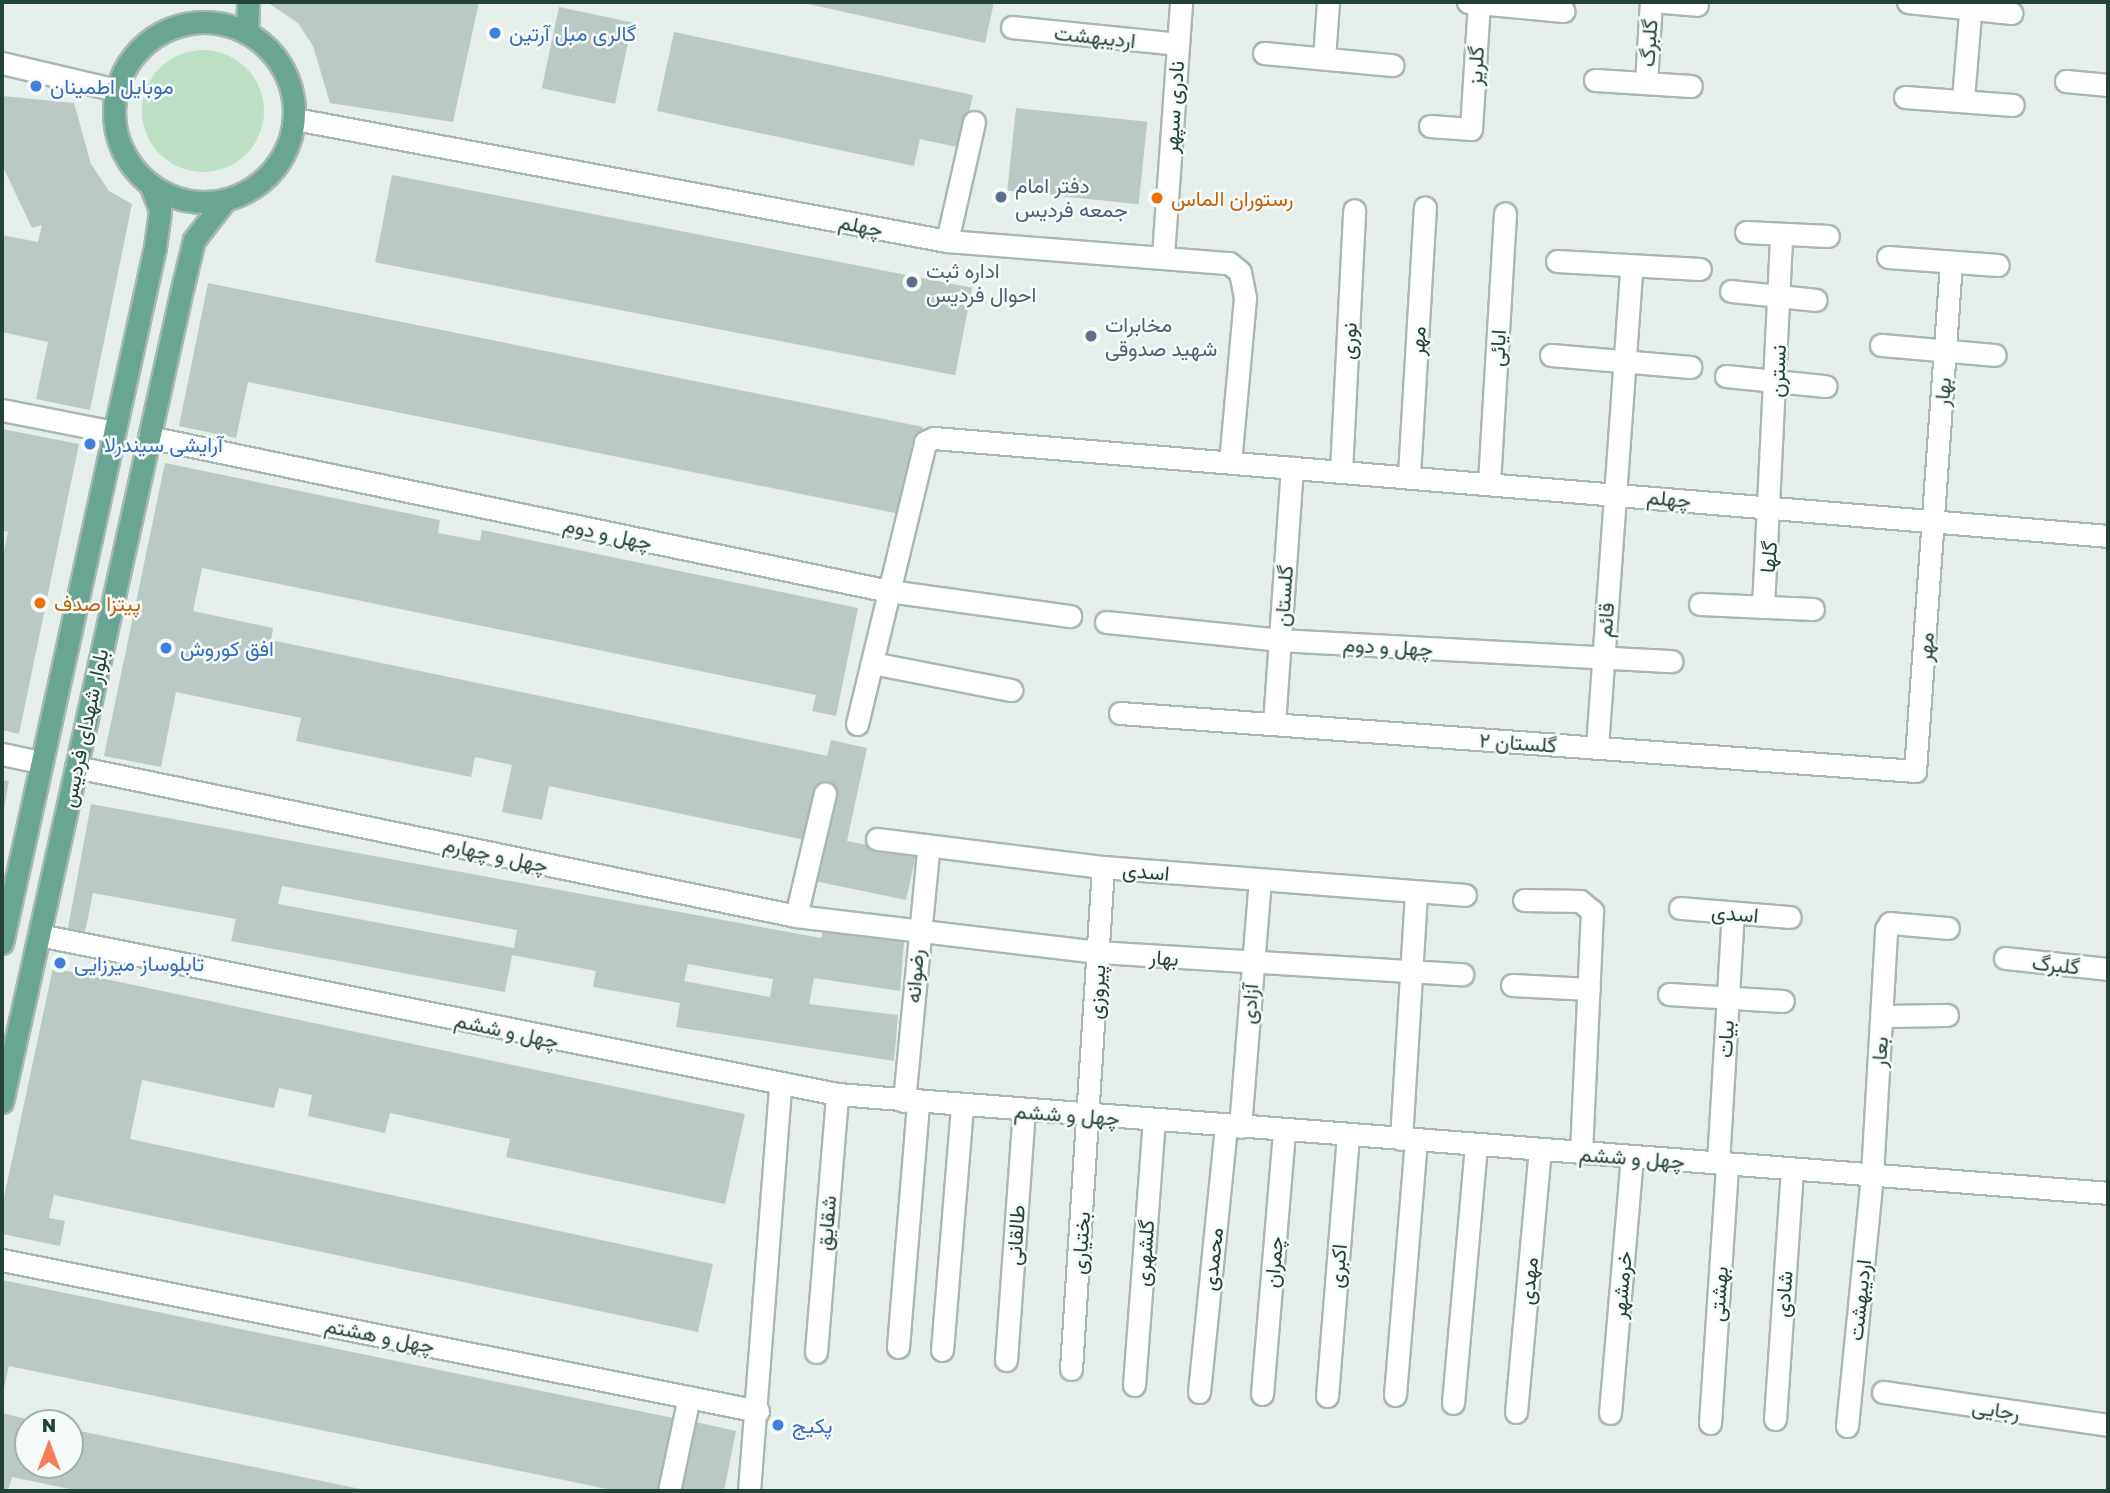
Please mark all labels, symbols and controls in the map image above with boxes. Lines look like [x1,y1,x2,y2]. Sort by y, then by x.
street label: گلبرگ [1634,18,1662,68]
street label: اردیبهشت [1053,19,1137,53]
place label: گالری مبل آرتین [509,20,636,46]
marker: گالری مبل آرتین [487,25,503,41]
street label: گلریز [1461,46,1489,86]
street label: نادری سپهر [1157,60,1189,154]
place label: موبایل اطمینان [50,73,174,99]
marker: موبایل اطمینان [28,78,44,94]
place label: دفتر امام جمعه فردیس [1015,172,1128,222]
place label: رستوران الماس [1171,185,1293,211]
marker: دفتر امام جمعه فردیس [993,189,1009,205]
marker: رستوران الماس [1149,190,1165,206]
street label: چهلم [837,208,885,242]
place label: اداره ثبت احوال فردیس [926,257,1036,307]
marker: اداره ثبت احوال فردیس [904,274,920,290]
place label: مخابرات شهید صدوقی [1105,311,1217,361]
street label: نوری [1334,322,1362,360]
street label: مهر [1404,325,1430,357]
marker: مخابرات شهید صدوقی [1083,328,1099,344]
street label: ایائی [1483,329,1511,367]
street label: نسترن [1763,344,1791,398]
street label: بهار [1928,376,1956,408]
place label: آرایشی سیندرلا [104,431,223,457]
marker: آرایشی سیندرلا [82,436,98,452]
street label: چهلم [1646,484,1692,512]
street label: چهل و دوم [561,511,655,555]
street label: گلها [1754,540,1782,574]
street label: گلستان [1268,564,1298,628]
place label: پیتزا صدف [54,590,141,616]
marker: پیتزا صدف [32,595,48,611]
street label: قائم [1591,602,1619,638]
street label: چهل و دوم [1342,631,1434,661]
street label: مهر [1911,631,1939,663]
place label: افق کوروش [180,635,274,661]
marker: افق کوروش [158,640,174,656]
street label: بلوار شهدای فردیس [55,647,113,809]
street label: گلستان ۲ [1478,727,1558,757]
street label: چهل و چهارم [441,831,551,877]
street label: اسدی [1121,856,1171,886]
street label: اسدی [1710,898,1760,928]
street label: بهار [1148,943,1180,971]
street label: رضوانه [900,948,928,1004]
street label: گلبرگ [2031,949,2081,979]
place label: تابلوساز میرزایی [74,950,204,976]
marker: تابلوساز میرزایی [52,955,68,971]
street label: پیروزی [1082,964,1110,1020]
street label: آزادی [1235,983,1263,1025]
street label: چهل و ششم [453,1007,561,1053]
street label: بیات [1711,1020,1739,1058]
street label: بعار [1865,1036,1893,1068]
street label: چهل و ششم [1013,1098,1121,1130]
street label: چهل و ششم [1578,1141,1686,1173]
street label: شقایق [811,1194,841,1252]
street label: طالقانی [1000,1204,1030,1266]
street label: بختیاری [1065,1211,1095,1275]
street label: گلشهری [1129,1219,1159,1287]
street label: محمدی [1196,1226,1228,1292]
street label: چمران [1258,1235,1288,1289]
street label: اکبری [1323,1243,1351,1289]
street label: خرمشهر [1605,1250,1637,1320]
street label: مهدی [1513,1256,1543,1306]
street label: اردیبهشت [1842,1258,1876,1342]
street label: بهشتی [1703,1265,1733,1323]
street label: شادی [1769,1270,1797,1318]
street label: چهل و هشتم [323,1312,437,1358]
street label: رجایی [1970,1393,2022,1425]
north arrow [14,1409,84,1479]
place label: پکیج [792,1412,832,1438]
text: N [42,1413,56,1436]
marker: پکیج [770,1417,786,1433]

